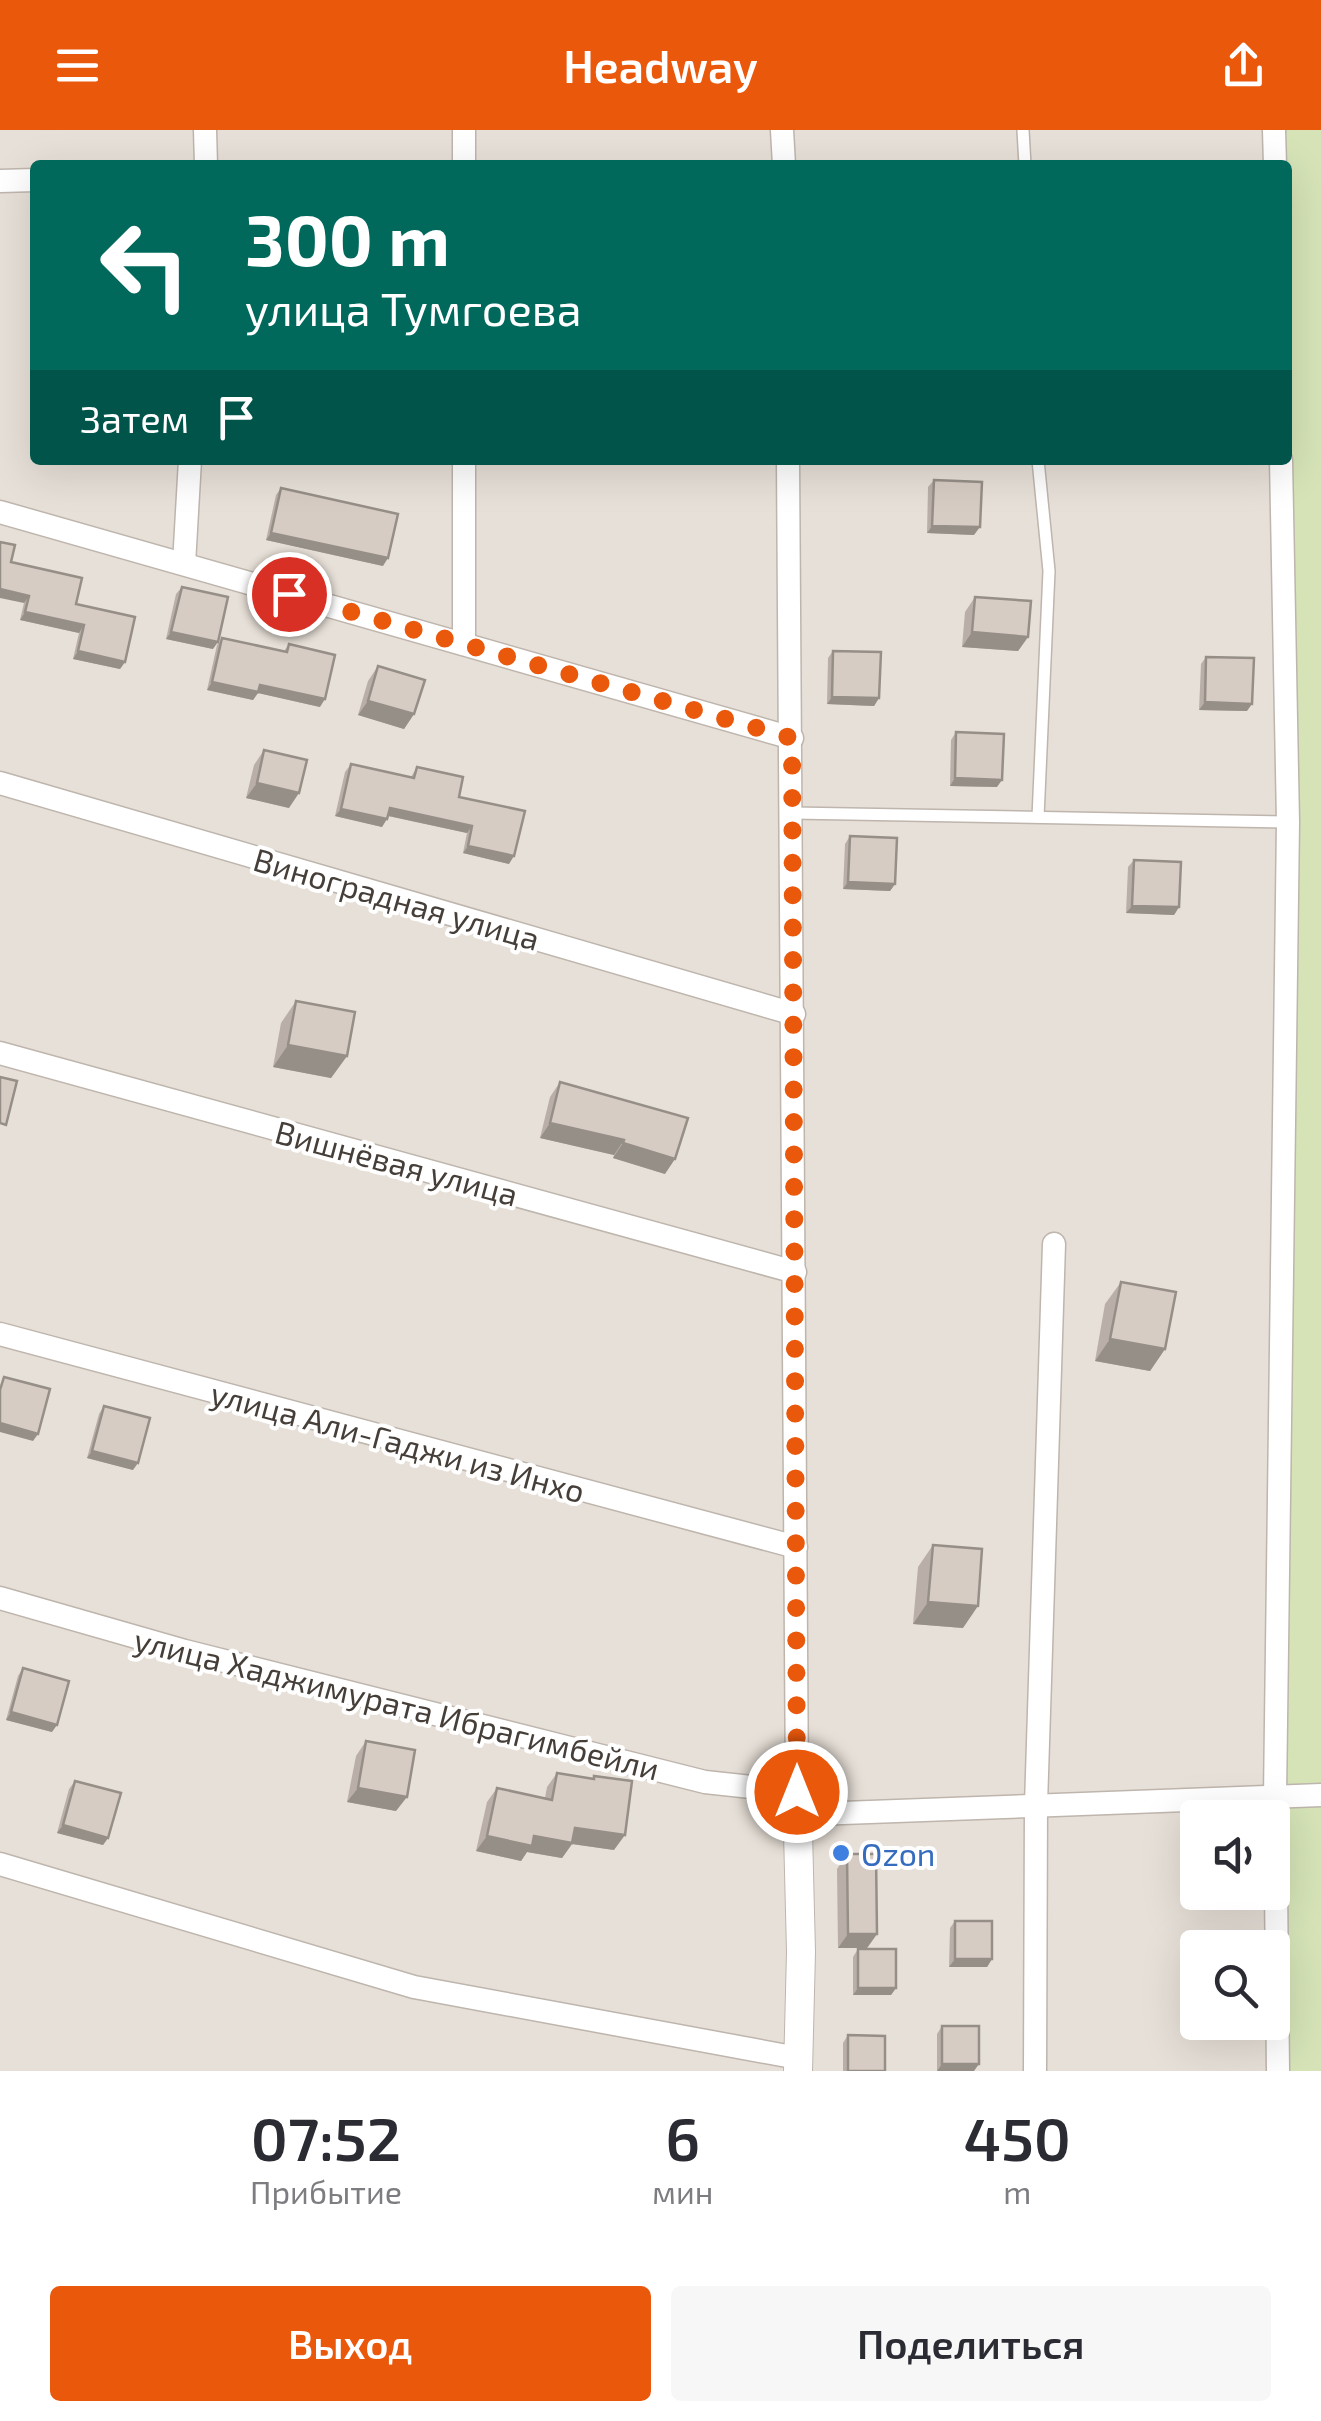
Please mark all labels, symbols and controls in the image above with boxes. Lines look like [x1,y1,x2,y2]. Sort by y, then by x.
icon: menu [50,38,105,93]
text: Headway [563,38,758,92]
icon: share [1216,38,1271,93]
text: 300 m [245,196,450,280]
icon: left [80,200,210,330]
text: улица Тумгоева [245,281,581,335]
icon: arrive [209,390,264,445]
text: Затем [80,395,189,441]
pin [247,552,332,637]
icon: arrive [262,567,317,622]
street label: Виноградная улица [249,839,544,958]
street label: Вишнёвая улица [271,1111,522,1214]
street label: улица Али-Гаджи из Инхо [207,1373,589,1510]
street label: улица Хаджимурата Ибрагимбейли [130,1619,664,1788]
position arrow [745,1740,849,1844]
map controls [1180,1800,1290,2040]
button: sound [1180,1800,1290,1910]
place label: Ozon [861,1834,935,1872]
marker: Ozon [830,1842,852,1864]
button: search [1180,1930,1290,2040]
text: 07:52 [251,2101,401,2173]
text: 6 [665,2101,700,2173]
text: 450 [963,2101,1071,2173]
text: Прибытие [250,2172,402,2210]
text: мин [652,2172,713,2210]
text: m [1003,2172,1031,2210]
button: Выход [50,2286,651,2401]
button: Поделиться [671,2286,1271,2401]

